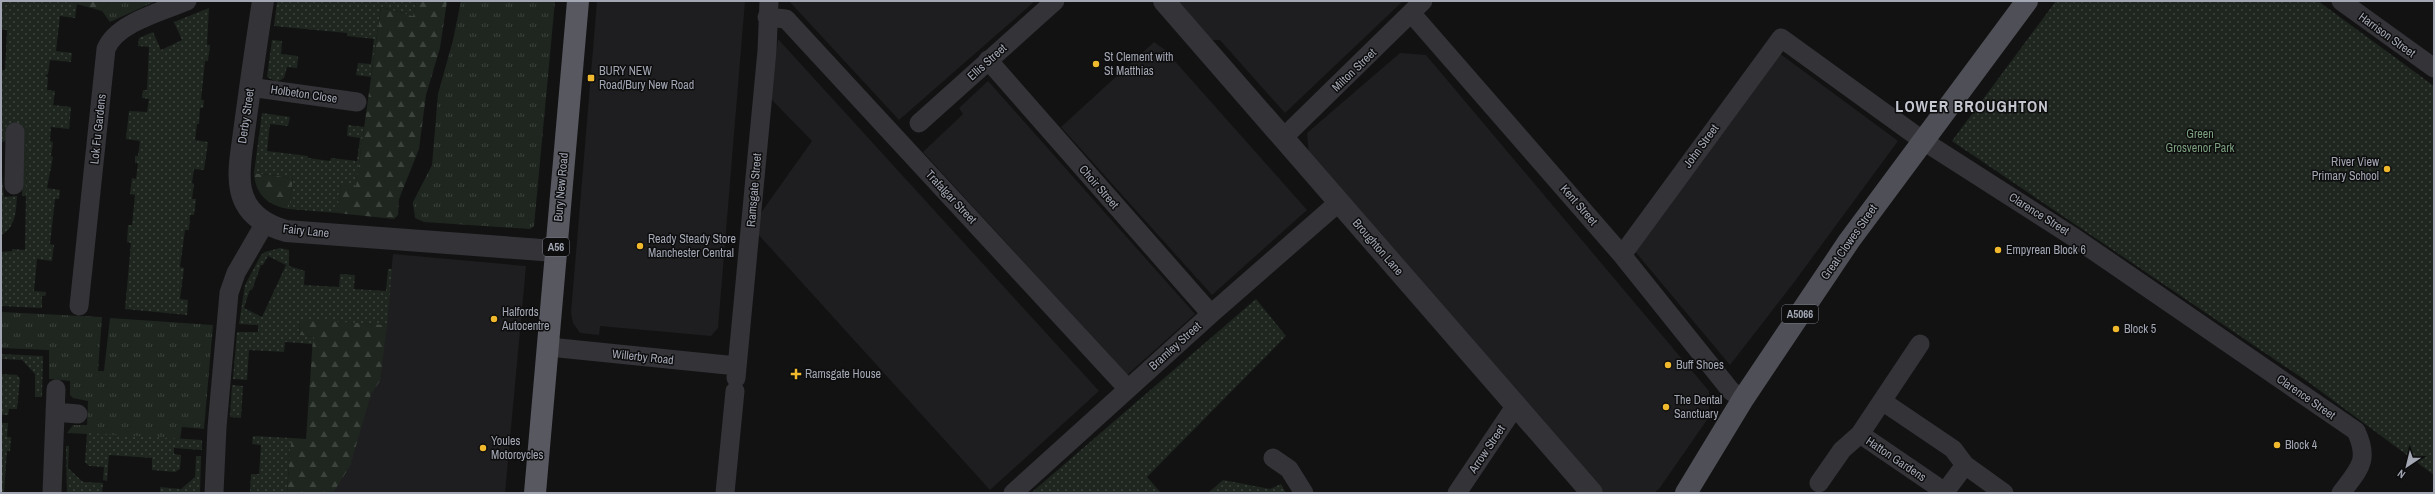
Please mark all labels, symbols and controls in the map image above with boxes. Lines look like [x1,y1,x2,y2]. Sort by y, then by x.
street label: Harrison Street [2355,9,2419,61]
street label: Ellis Street [964,40,1010,84]
street label: Milton Street [1328,45,1380,95]
place label: St Clement with St Matthias [1104,49,1173,79]
marker: St Clement with St Matthias [1091,59,1101,69]
place label: BURY NEW Road/Bury New Road [599,63,694,93]
marker: BURY NEW Road/Bury New Road [586,73,596,83]
street label: Holbeton Close [270,81,338,107]
street label: Derby Street [234,87,258,144]
street label: Lok Fu Gardens [86,93,110,165]
district label: LOWER BROUGHTON [1895,95,2049,117]
street label: John Street [1680,121,1722,171]
park label: Green Grosvenor Park [2166,126,2235,156]
street label: Bury New Road [550,152,572,222]
street label: Ramsgate Street [743,152,765,227]
place label: River View Primary School [2312,154,2380,184]
street label: Choir Street [1076,162,1123,212]
marker: River View Primary School [2382,164,2392,174]
street label: Trafalgar Street [922,167,980,228]
street label: Kent Street [1557,181,1601,229]
street label: Clarence Street [2006,189,2072,239]
street label: Great Clowes Street [1817,201,1881,283]
street label: Broughton Lane [1349,215,1407,279]
street label: Fairy Lane [282,221,330,241]
place label: Ready Steady Store Manchester Central [648,231,736,261]
road number: A56 [543,238,569,256]
marker: Ready Steady Store Manchester Central [635,241,645,251]
place label: Empyrean Block 6 [2006,242,2086,258]
marker: Empyrean Block 6 [1993,245,2003,255]
place label: Halfords Autocentre [501,304,550,334]
road number: A5066 [1782,305,1818,323]
marker: Halfords Autocentre [489,314,499,324]
street label: Bramley Street [1145,318,1205,374]
place label: Block 5 [2124,321,2157,337]
marker: Block 5 [2111,324,2121,334]
street label: Willerby Road [611,346,675,368]
place label: Buff Shoes [1676,357,1724,373]
marker: Buff Shoes [1663,360,1673,370]
place label: Ramsgate House [805,366,881,382]
marker: Ramsgate House [790,368,802,380]
street label: Clarence Street [2273,371,2339,423]
place label: The Dental Sanctuary [1674,392,1722,422]
marker: The Dental Sanctuary [1661,402,1671,412]
street label: Arrow Street [1465,422,1509,477]
place label: Youles Motorcycles [491,433,544,463]
street label: Hatton Gardens [1863,433,1929,485]
place label: Block 4 [2285,437,2318,453]
marker: Block 4 [2272,440,2282,450]
marker: Youles Motorcycles [478,443,488,453]
north arrow [2387,446,2427,486]
text: N [2395,467,2408,482]

